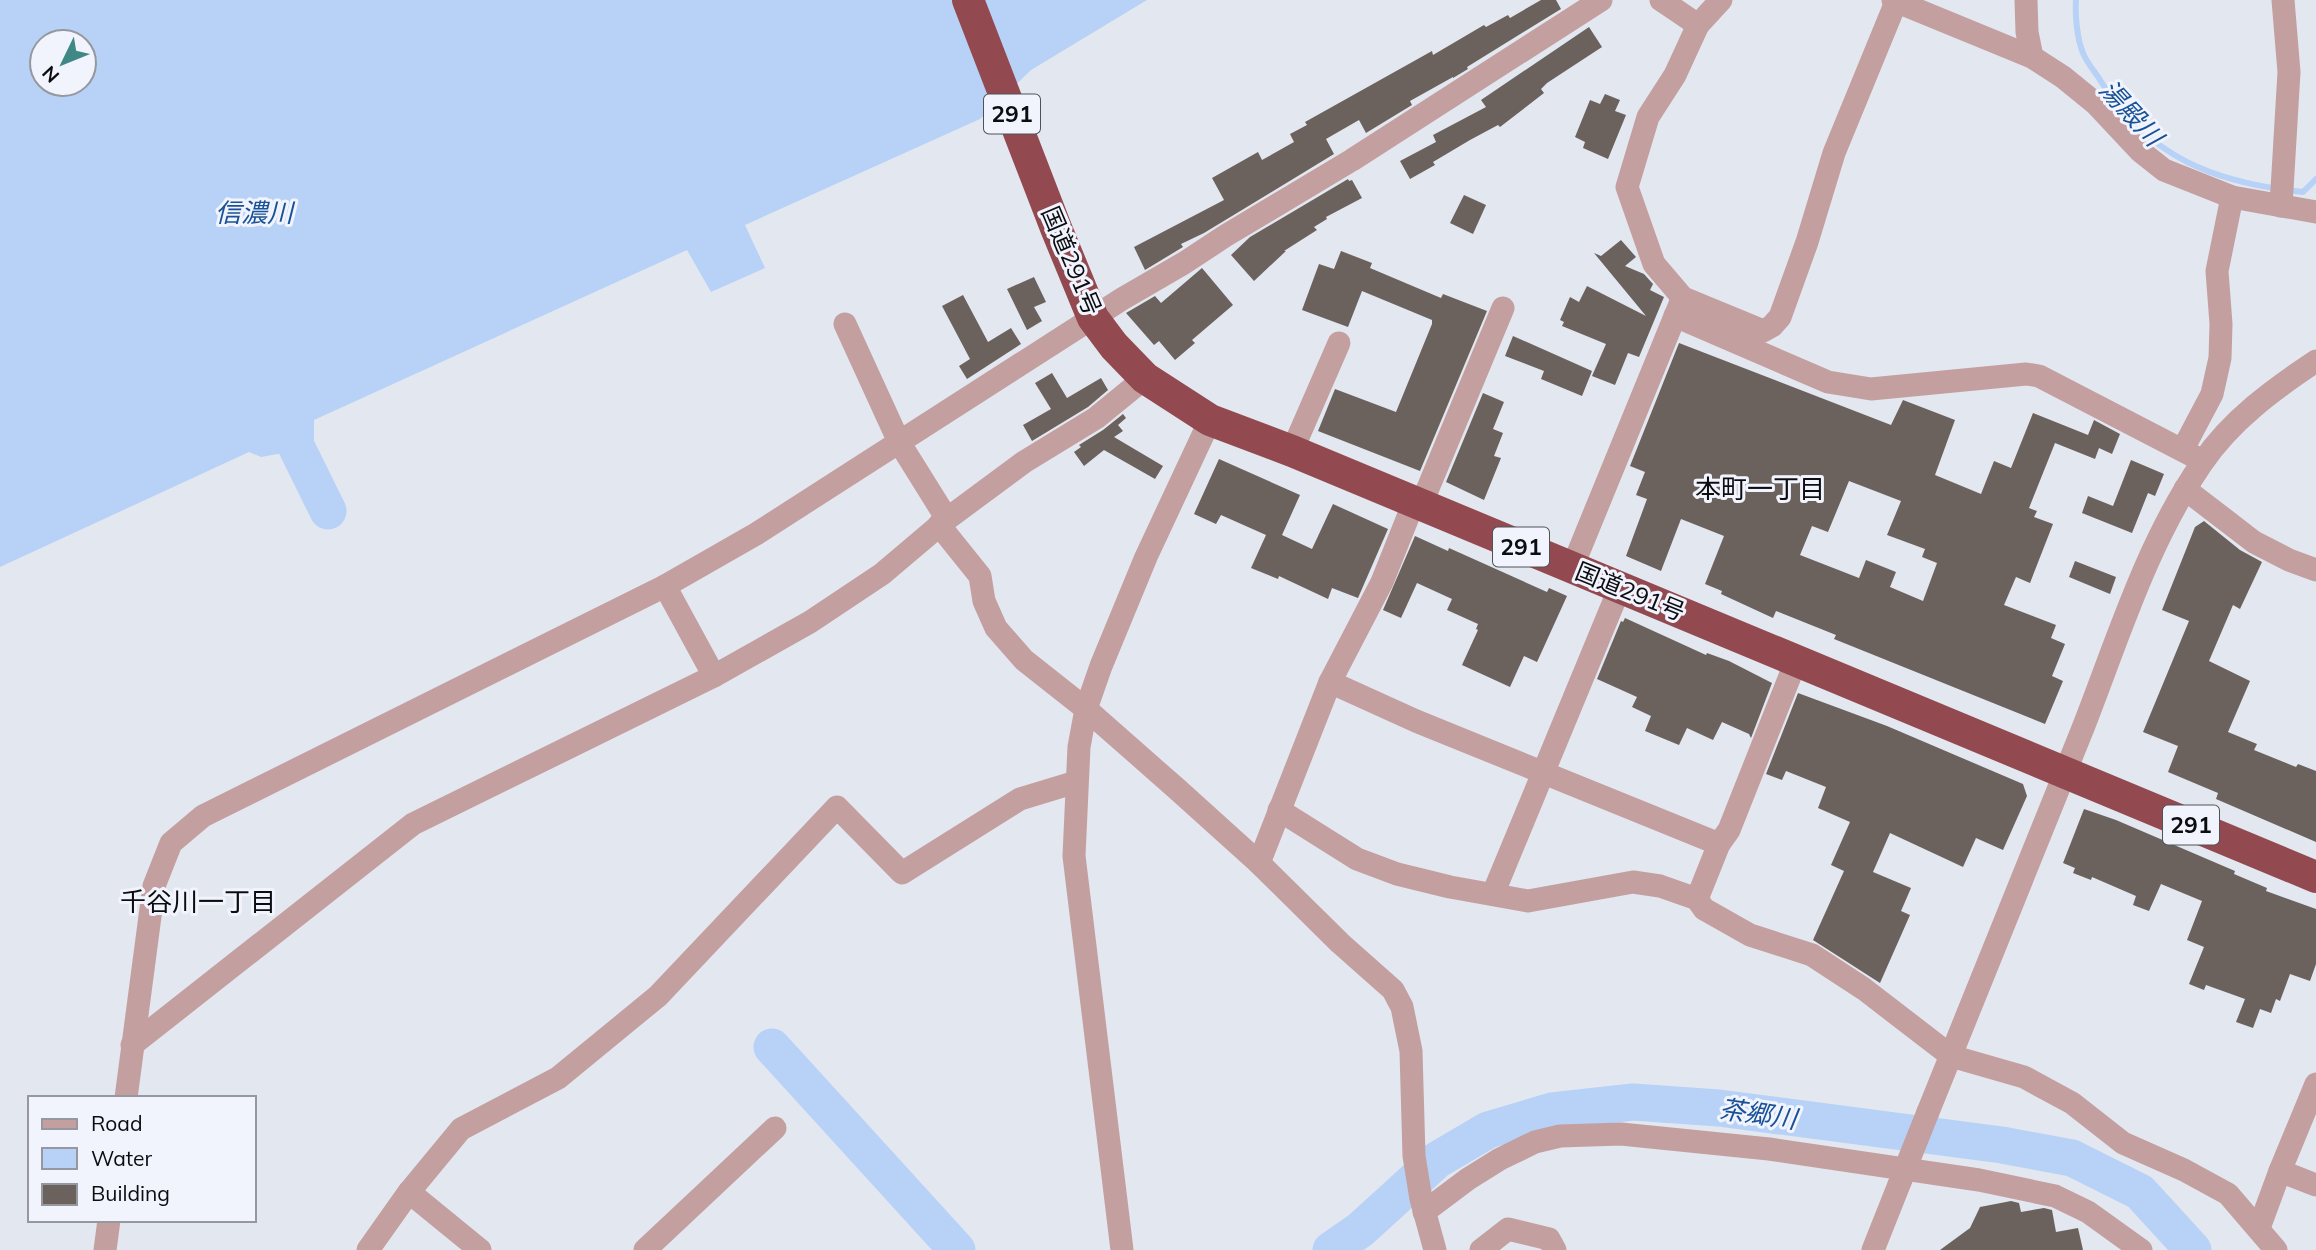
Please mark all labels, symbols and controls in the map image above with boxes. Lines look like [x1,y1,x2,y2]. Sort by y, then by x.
north arrow [28,28,98,98]
text: N [37,61,64,88]
water label: 湯殿川 [2093,73,2172,155]
road number: 291 [984,94,1040,134]
water label: 信濃川 [215,196,296,229]
street label: 国道291号 [1036,202,1108,319]
district label: 本町一丁目 [1695,472,1825,505]
road number: 291 [1493,527,1549,566]
street label: 国道291号 [1571,556,1689,627]
road number: 291 [2163,806,2219,845]
district label: 千谷川一丁目 [120,885,276,918]
water label: 茶郷川 [1717,1092,1802,1136]
legend [28,1096,256,1222]
text: Road [91,1110,142,1136]
text: Water [91,1145,152,1171]
text: Building [91,1180,170,1206]

